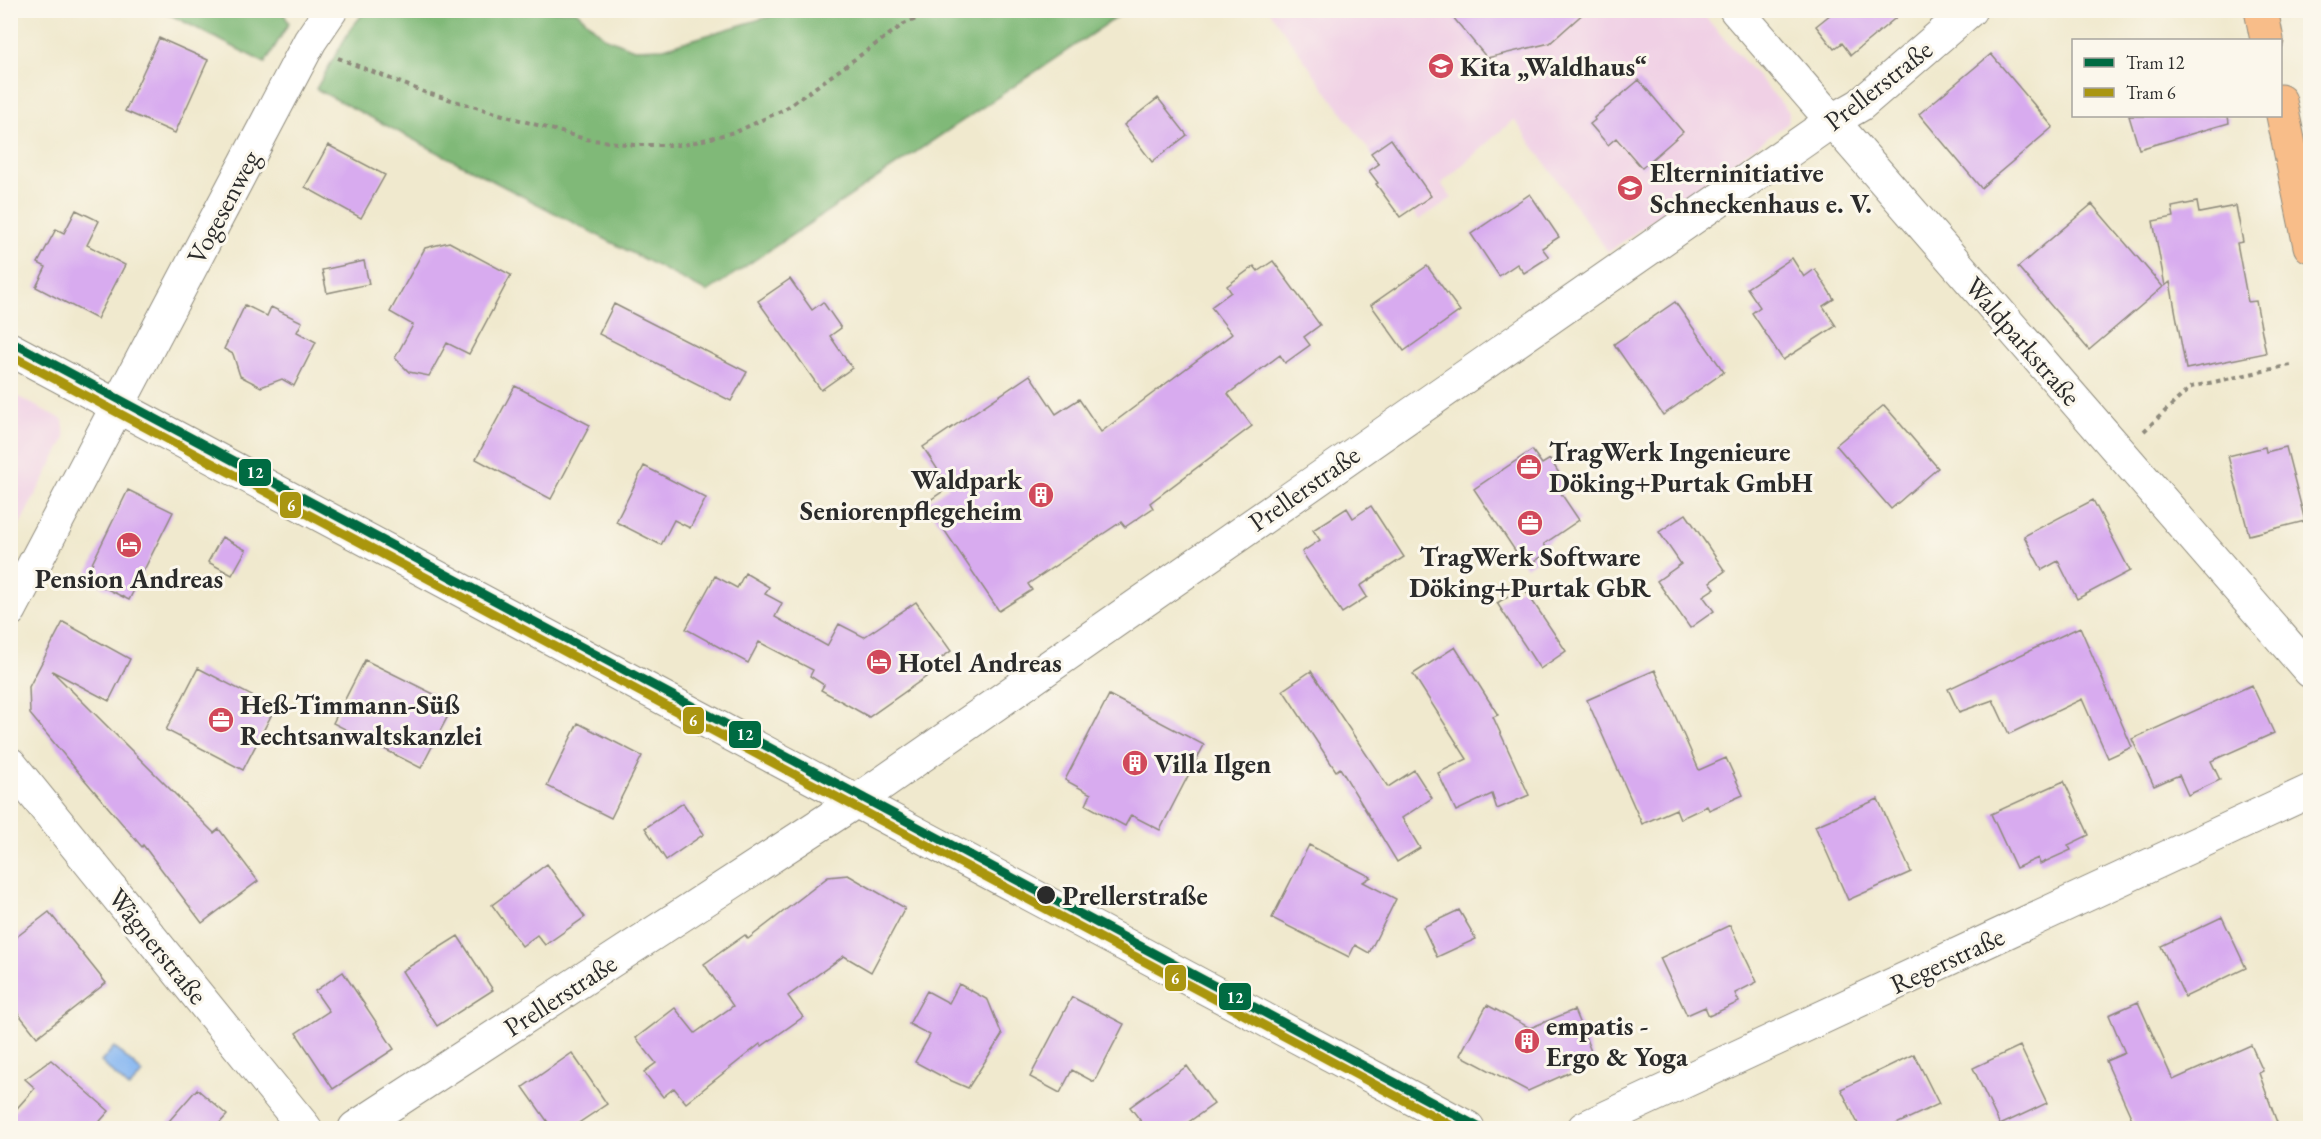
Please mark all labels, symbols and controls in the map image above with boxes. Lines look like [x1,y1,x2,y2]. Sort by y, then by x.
street label: Prellerstraße [1817,32,1939,138]
legend [2072,39,2282,117]
place label: Kita „Waldhaus“ [1460,49,1647,84]
school or university icon: Kita „Waldhaus“ [1426,51,1456,81]
text: Tram 12 [2126,51,2185,74]
text: Tram 6 [2126,81,2176,104]
street label: Vogesenweg [178,144,268,270]
place label: Elterninitiative Schneckenhaus e. V. [1650,155,1872,221]
school or university icon: Elterninitiative Schneckenhaus e. V. [1615,173,1645,203]
street label: Waldparkstraße [1957,269,2089,413]
place label: TragWerk Ingenieure Döking+Purtak GmbH [1549,434,1813,500]
street label: Prellerstraße [1241,437,1367,539]
office icon: TragWerk Ingenieure Döking+Purtak GmbH [1514,452,1544,482]
line badge: 12 [238,458,272,487]
text: 12 [247,462,264,483]
place label: Waldpark Seniorenpflegeheim [800,462,1023,528]
building icon: Waldpark Seniorenpflegeheim [1026,480,1056,510]
line badge: 6 [279,491,302,519]
text: 6 [287,495,296,516]
office icon: TragWerk Software Döking+Purtak GbR [1515,508,1545,538]
hotel icon: Pension Andreas [114,530,144,560]
place label: TragWerk Software Döking+Purtak GbR [1409,539,1651,605]
place label: Pension Andreas [35,561,223,596]
place label: Hotel Andreas [898,645,1062,680]
hotel icon: Hotel Andreas [864,647,894,677]
place label: Heß-Timmann-Süß Rechtsanwaltskanzlei [240,687,482,753]
office icon: Heß-Timmann-Süß Rechtsanwaltskanzlei [206,705,236,735]
line badge: 6 [682,706,705,735]
text: 6 [689,710,698,731]
line badge: 12 [728,720,762,749]
text: 12 [737,724,754,745]
place label: Villa Ilgen [1154,746,1271,781]
building icon: Villa Ilgen [1120,748,1150,778]
place label: Prellerstraße [1062,878,1208,913]
street label: Wägnerstraße [101,881,215,1011]
marker: Prellerstraße [1035,884,1057,906]
street label: Regerstraße [1884,918,2010,1002]
street label: Prellerstraße [497,945,623,1045]
line badge: 6 [1164,964,1187,992]
text: 6 [1171,968,1180,989]
line badge: 12 [1218,982,1252,1011]
text: 12 [1227,987,1244,1008]
place label: empatis - Ergo & Yoga [1546,1008,1688,1074]
building icon: empatis - Ergo & Yoga [1512,1026,1542,1056]

